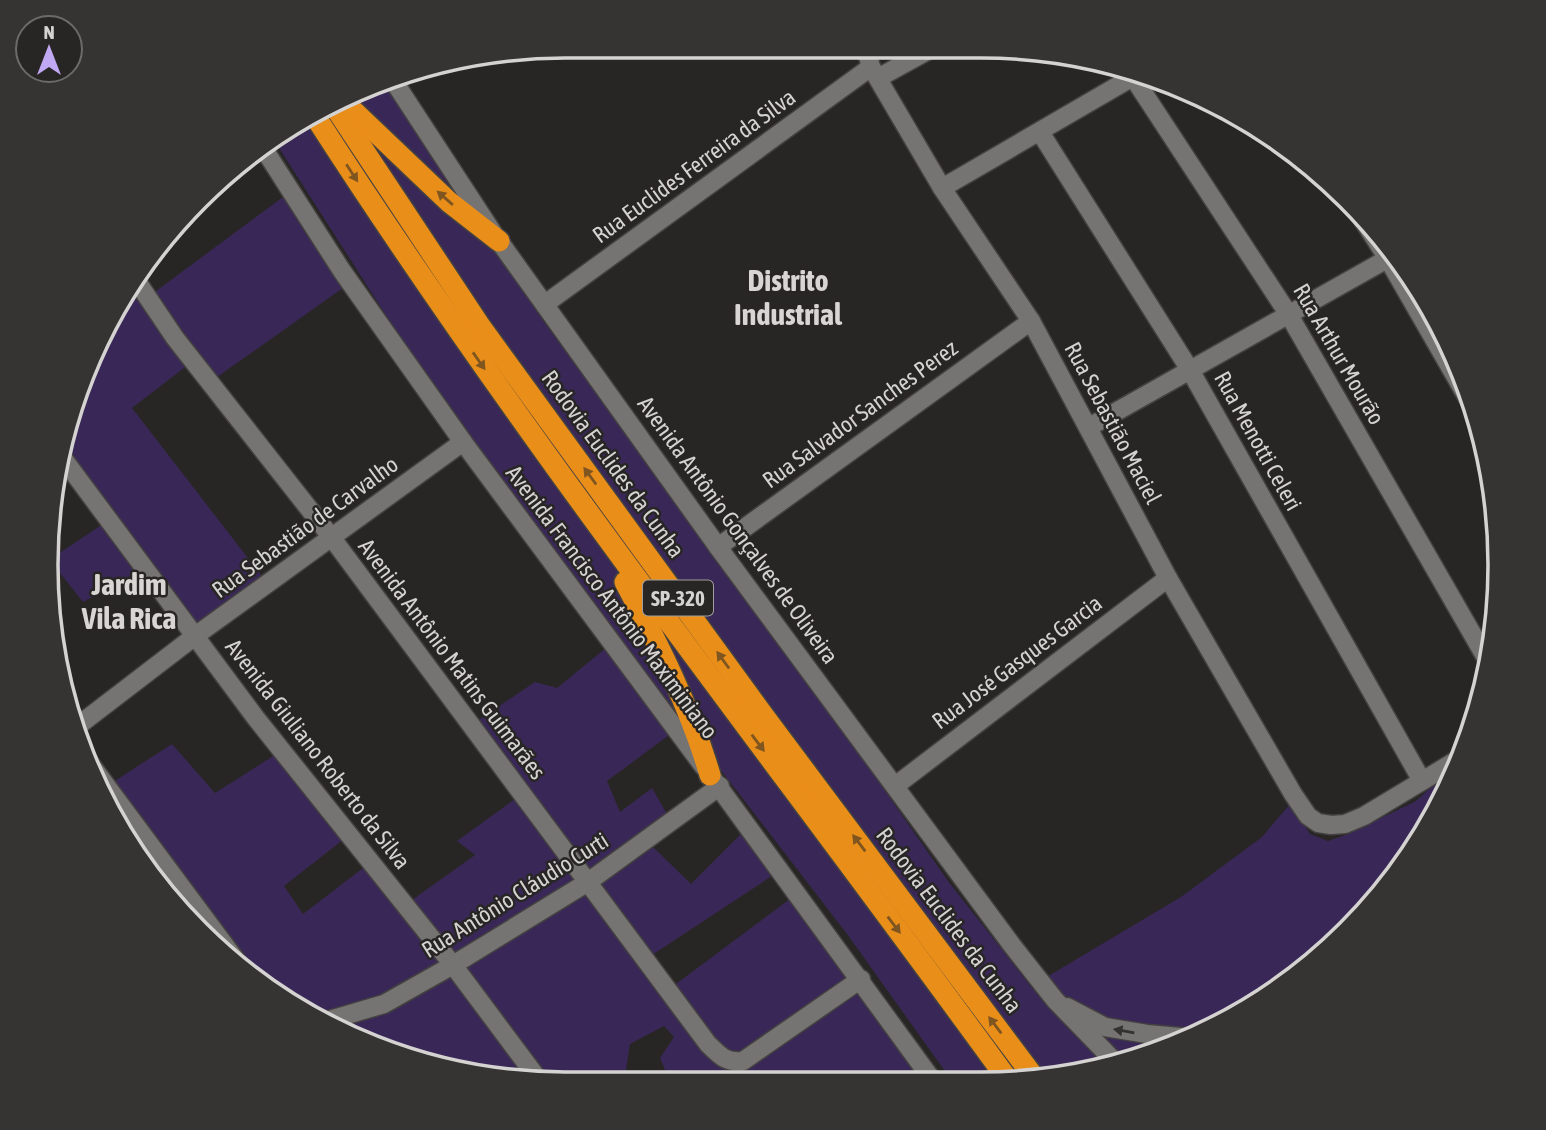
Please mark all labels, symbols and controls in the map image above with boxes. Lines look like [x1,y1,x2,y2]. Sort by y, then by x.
north arrow [14,14,84,84]
text: N [43,21,55,43]
street label: Rua Euclides Ferreira da Silva [588,84,800,248]
one-way arrow [345,163,358,183]
one-way arrow [437,191,454,206]
district label: Distrito Industrial [734,263,843,331]
street label: Rua Arthur Mourão [1288,279,1390,429]
street label: Rua Salvador Sanches Perez [758,335,962,493]
street label: Rua Sebastião Maciel [1059,338,1167,508]
one-way arrow [472,352,486,370]
street label: Rodovia Euclides da Cunha [536,365,690,563]
street label: Rua Menotti Celeri [1209,367,1307,515]
street label: Avenida Antônio Gonçalves de Oliveira [632,391,844,669]
street label: Rua Sebastião de Carvalho [207,451,403,603]
street label: Avenida Francisco Antônio Maximiniano [501,460,723,744]
one-way arrow [583,467,597,485]
street label: Avenida Antônio Matins Guimarães [353,534,551,784]
district label: Jardim Vila Rica [81,567,176,635]
road number: SP-320 [643,580,713,616]
street label: Rua José Gasques Garcia [927,590,1107,734]
street label: Avenida Giuliano Roberto da Silva [220,634,416,874]
one-way arrow [716,651,730,670]
one-way arrow [751,734,765,752]
street label: Rodovia Euclides da Cunha [871,822,1027,1018]
street label: Rua Antônio Cláudio Curti [417,827,613,963]
one-way arrow [852,834,866,852]
one-way arrow [887,916,901,934]
one-way arrow [987,1017,1002,1035]
one-way arrow [1113,1025,1135,1036]

